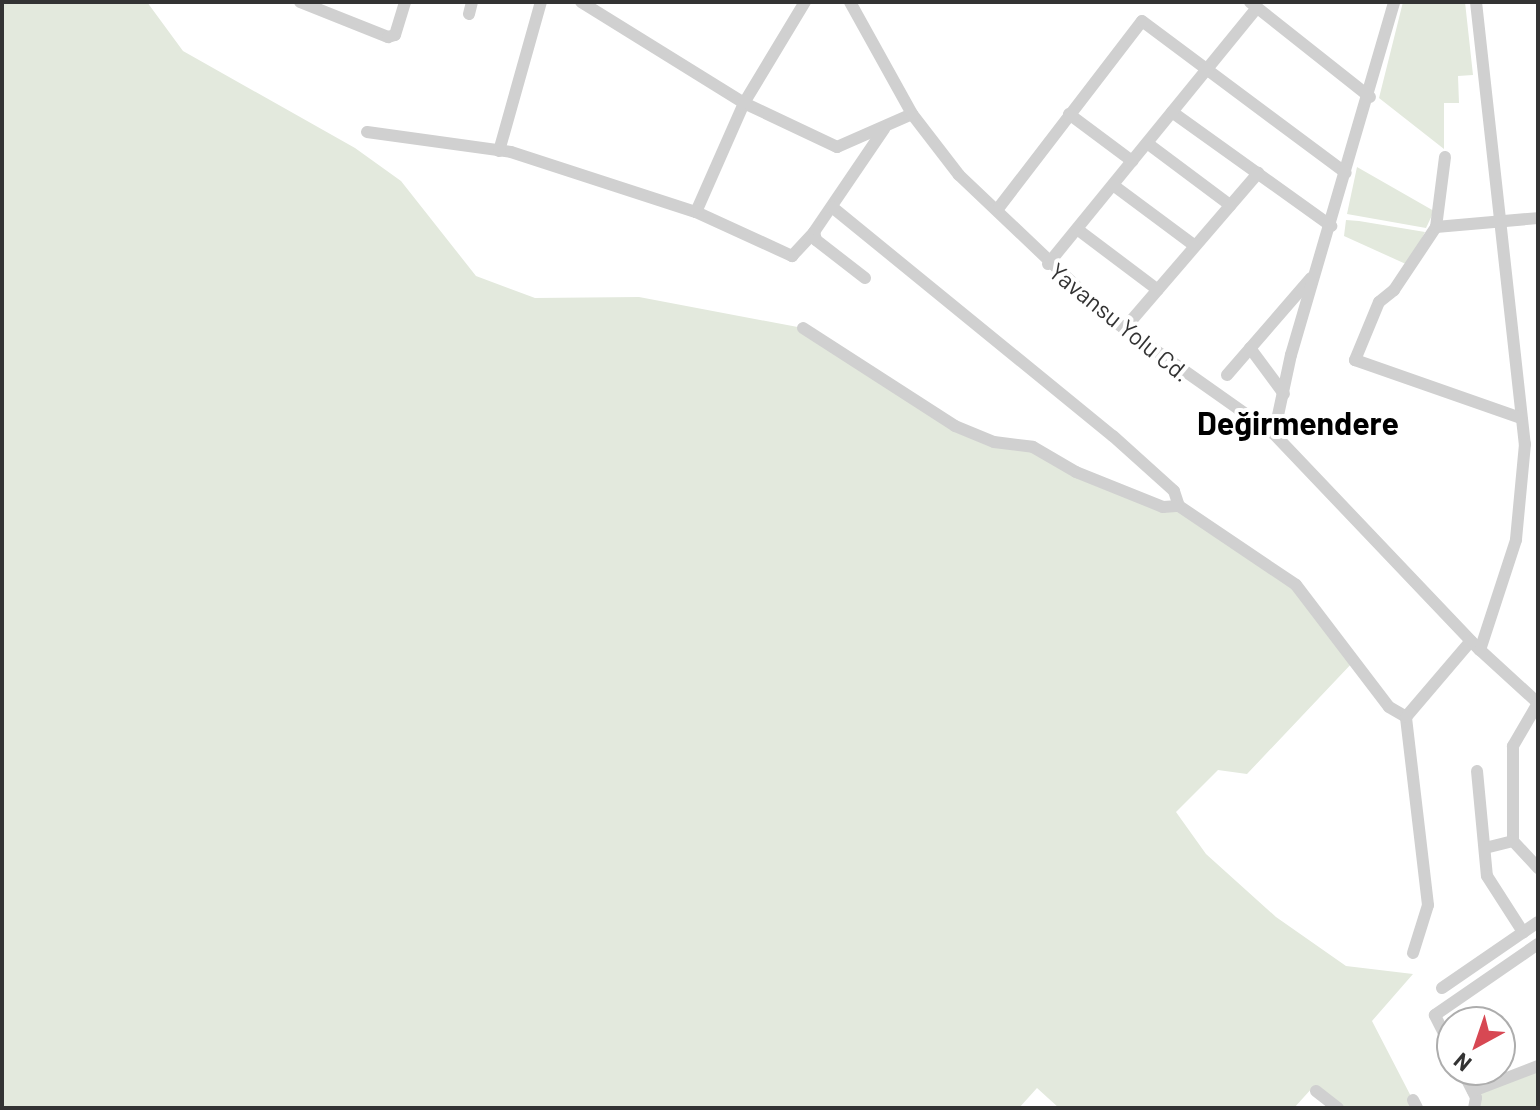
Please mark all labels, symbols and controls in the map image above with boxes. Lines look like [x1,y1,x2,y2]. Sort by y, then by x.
street label: Yavansu Yolu Cd. [1044,256,1196,388]
district label: Değirmendere [1197,403,1399,441]
north arrow [1436,1006,1516,1086]
text: N [1448,1048,1476,1078]

